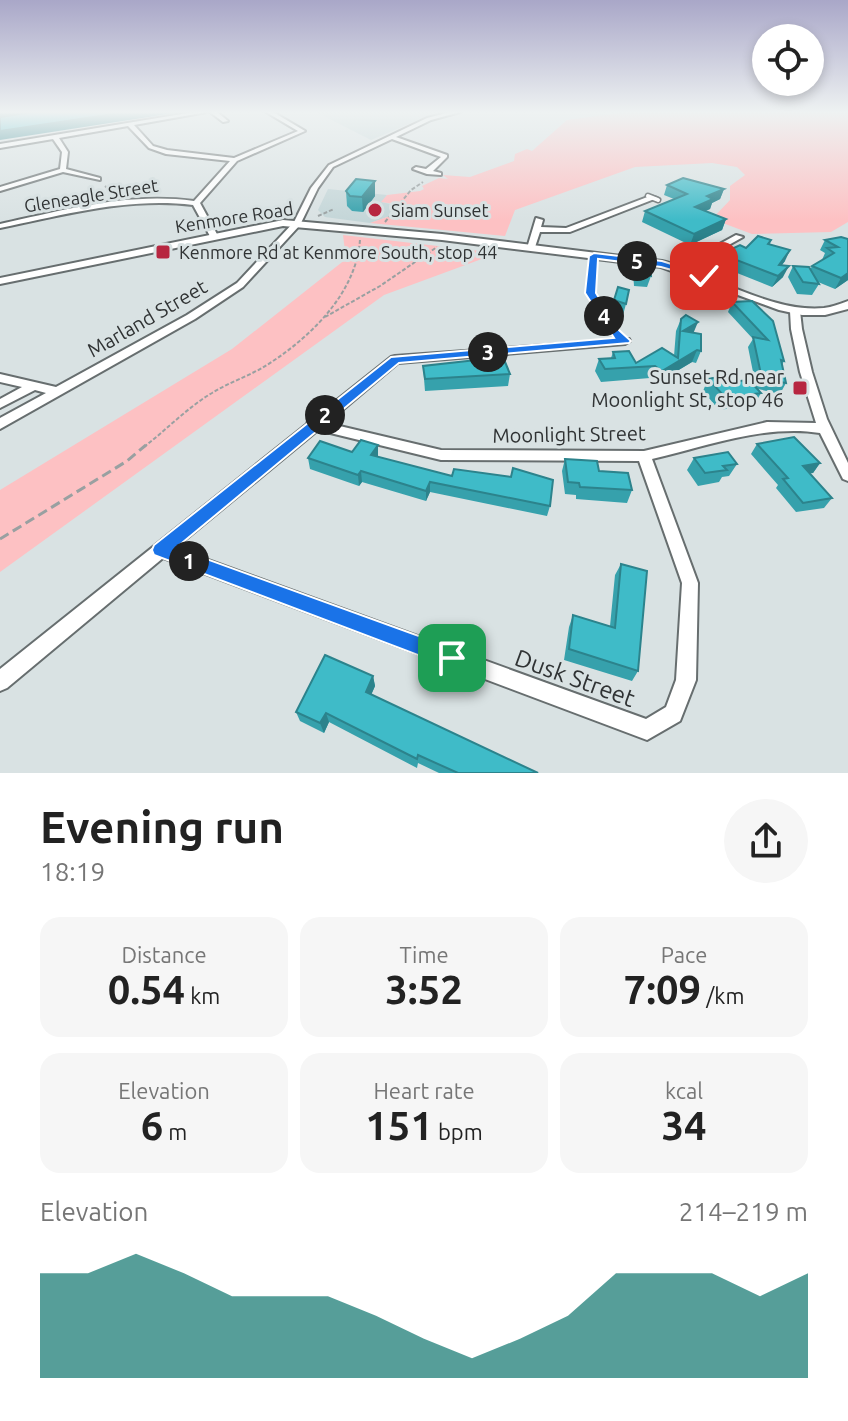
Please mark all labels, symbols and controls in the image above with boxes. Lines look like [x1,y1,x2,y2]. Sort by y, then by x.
map controls [752,24,824,96]
button: locate [752,24,824,96]
street label: Gleneagle Street [23,175,159,215]
street label: Kenmore Road [173,198,295,236]
place label: Siam Sunset [391,200,489,220]
marker: Siam Sunset [366,201,384,219]
pin: 5 [617,241,657,281]
place label: Kenmore Rd at Kenmore South, stop 44 [179,242,498,262]
pin [670,242,738,310]
marker: Kenmore Rd at Kenmore South, stop 44 [154,243,172,261]
text: 5 [631,248,643,273]
icon: check [682,254,726,298]
street label: Marland Street [83,274,211,362]
pin: 4 [584,296,624,336]
text: 4 [598,303,610,328]
pin: 3 [468,332,508,372]
text: 3 [482,339,494,364]
place label: Sunset Rd near Moonlight St, stop 46 [591,365,784,411]
marker: Sunset Rd near Moonlight St, stop 46 [791,379,809,397]
pin: 2 [305,395,345,435]
text: 2 [319,402,331,427]
street label: Moonlight Street [492,421,646,447]
pin: 1 [169,541,209,581]
text: 1 [183,548,195,573]
pin [418,624,486,692]
icon: arrive [430,636,474,680]
street label: Dusk Street [511,644,639,712]
button: share [724,799,808,883]
text: Evening run [40,802,284,851]
text: 18:19 [40,857,105,886]
text: Distance [121,942,207,967]
text: Time [399,942,449,967]
text: Pace [661,942,707,967]
text: 0.54 [108,967,185,1012]
text: 3:52 [385,967,463,1012]
text: 7:09 [624,967,701,1012]
text: km [185,983,220,1008]
text: /km [701,983,744,1008]
text: Elevation [118,1078,210,1103]
text: Heart rate [373,1078,475,1103]
text: kcal [665,1078,703,1103]
text: 6 [141,1103,163,1148]
text: 151 [365,1103,433,1148]
text: 34 [661,1103,707,1148]
text: m [163,1119,187,1144]
text: bpm [433,1119,483,1144]
text: Elevation [40,1197,148,1226]
text: 214–219 m [679,1197,808,1226]

